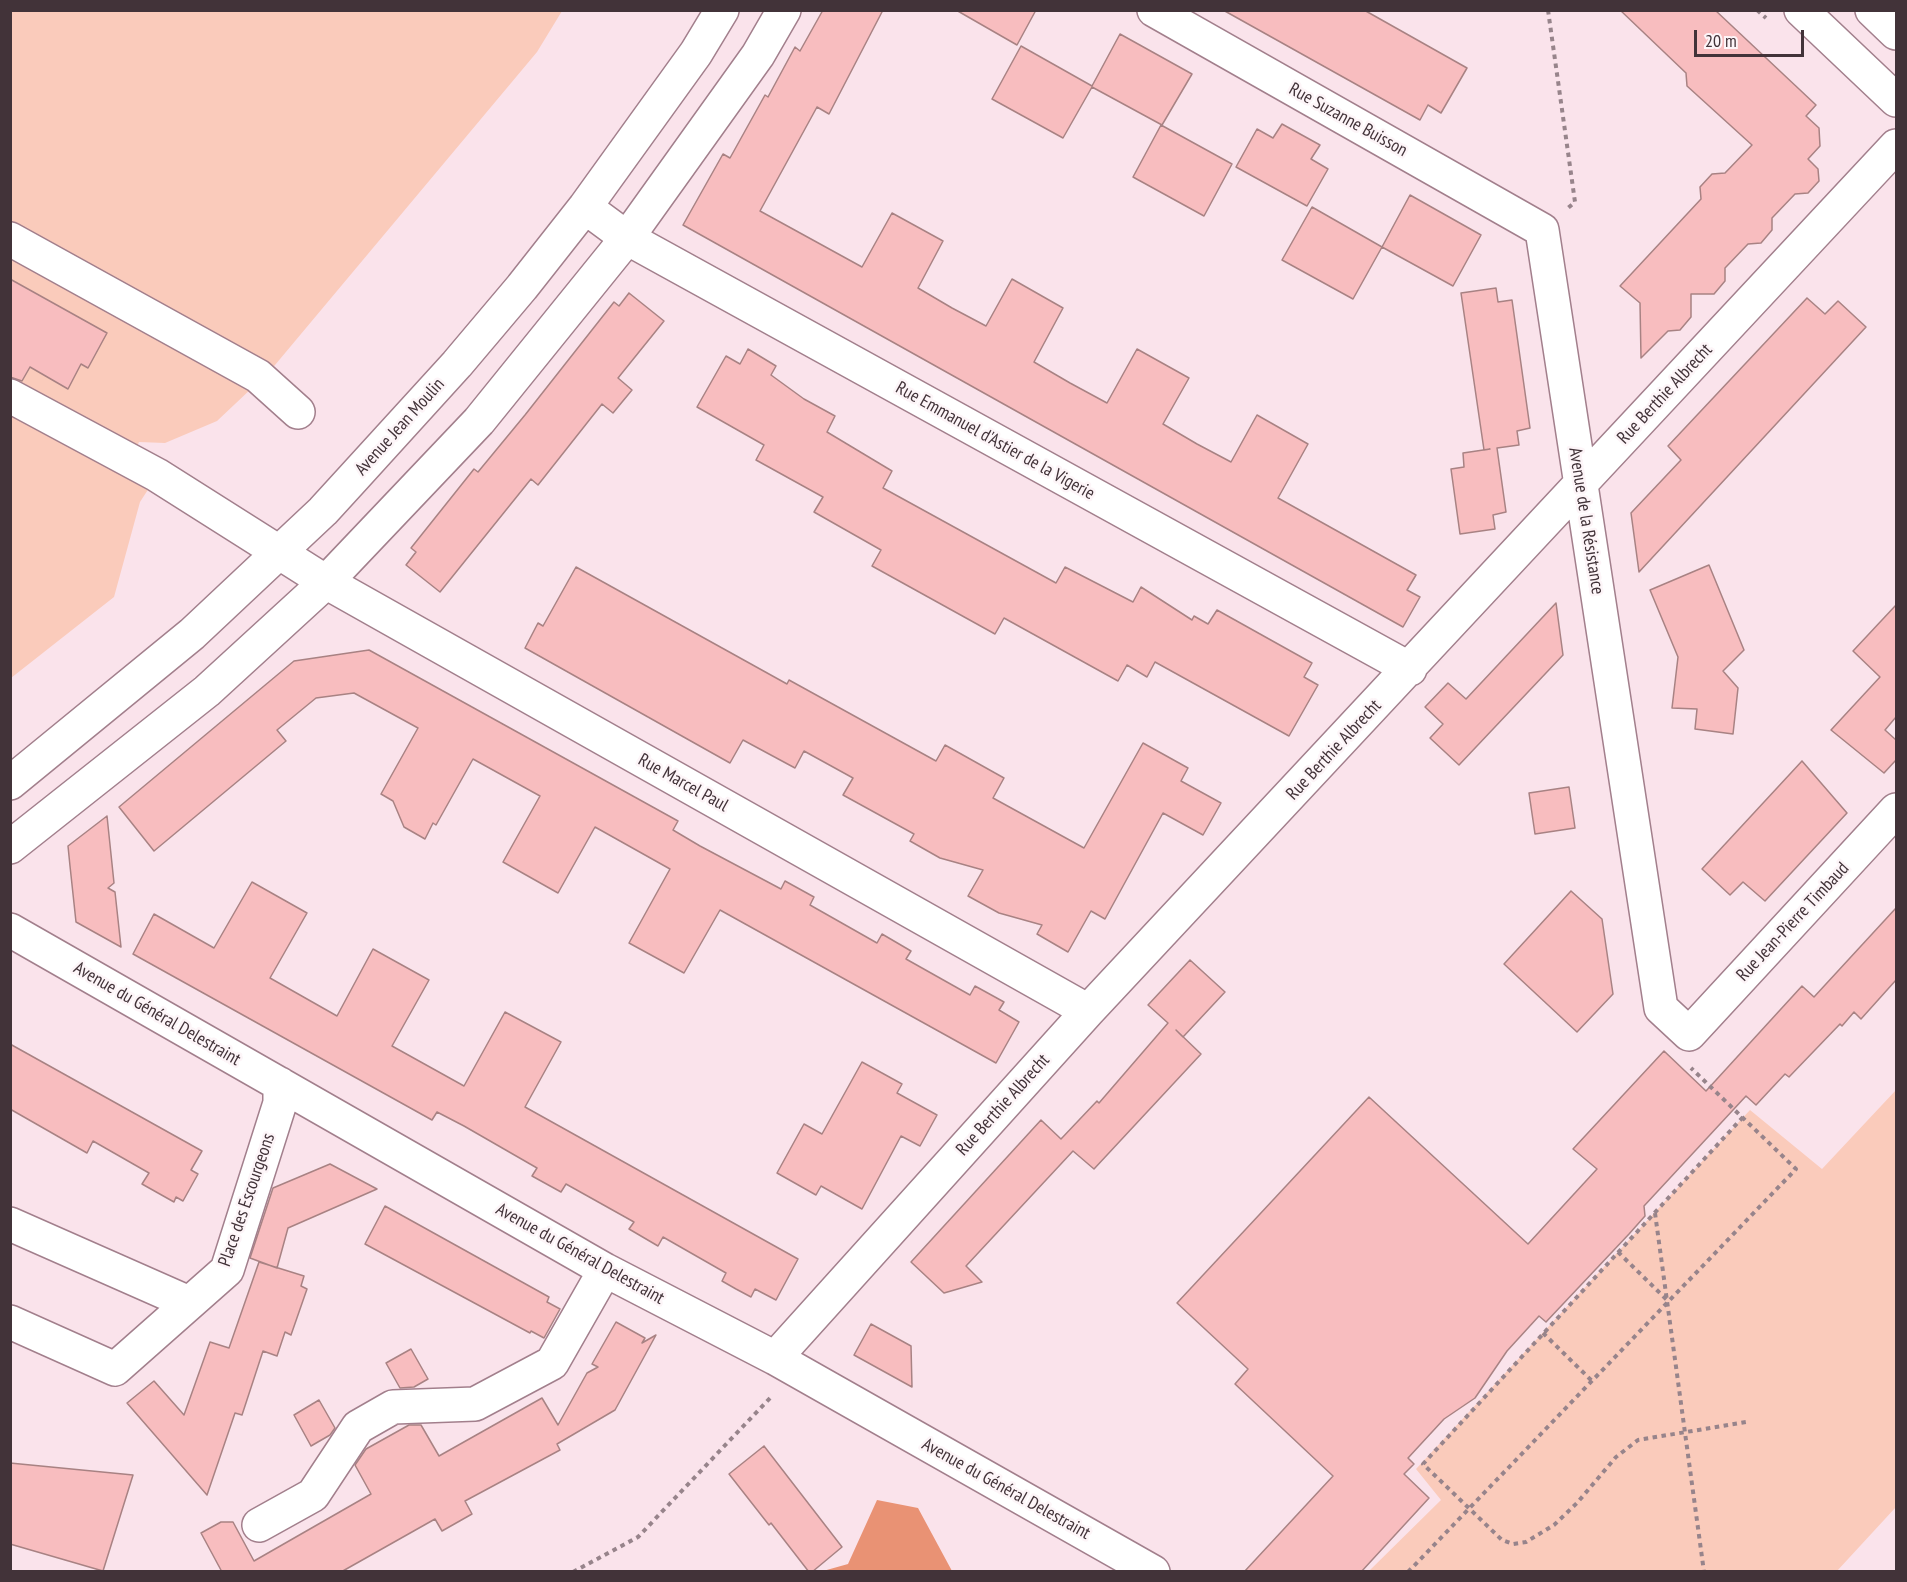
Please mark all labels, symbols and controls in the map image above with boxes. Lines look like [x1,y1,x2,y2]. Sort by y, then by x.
scale bar [1697,18,1806,56]
text: 20 m [1705,29,1737,52]
street label: Rue Suzanne Buisson [1285,79,1411,161]
street label: Rue Berthie Albrecht [1613,339,1717,449]
street label: Avenue Jean Moulin [351,374,449,480]
street label: Rue Emmanuel d'Astier de la Vigerie [892,377,1098,505]
street label: Avenue de la Résistance [1564,446,1608,596]
street label: Rue Berthie Albrecht [1282,695,1386,805]
street label: Rue Marcel Paul [634,749,732,817]
street label: Rue Jean-Pierre Timbaud [1732,858,1854,986]
street label: Avenue du Général Delestraint [70,957,244,1071]
street label: Rue Berthie Albrecht [952,1050,1054,1160]
street label: Place des Escourgeons [214,1131,280,1269]
street label: Avenue du Général Delestraint [492,1199,668,1309]
street label: Avenue du Général Delestraint [918,1434,1094,1544]

